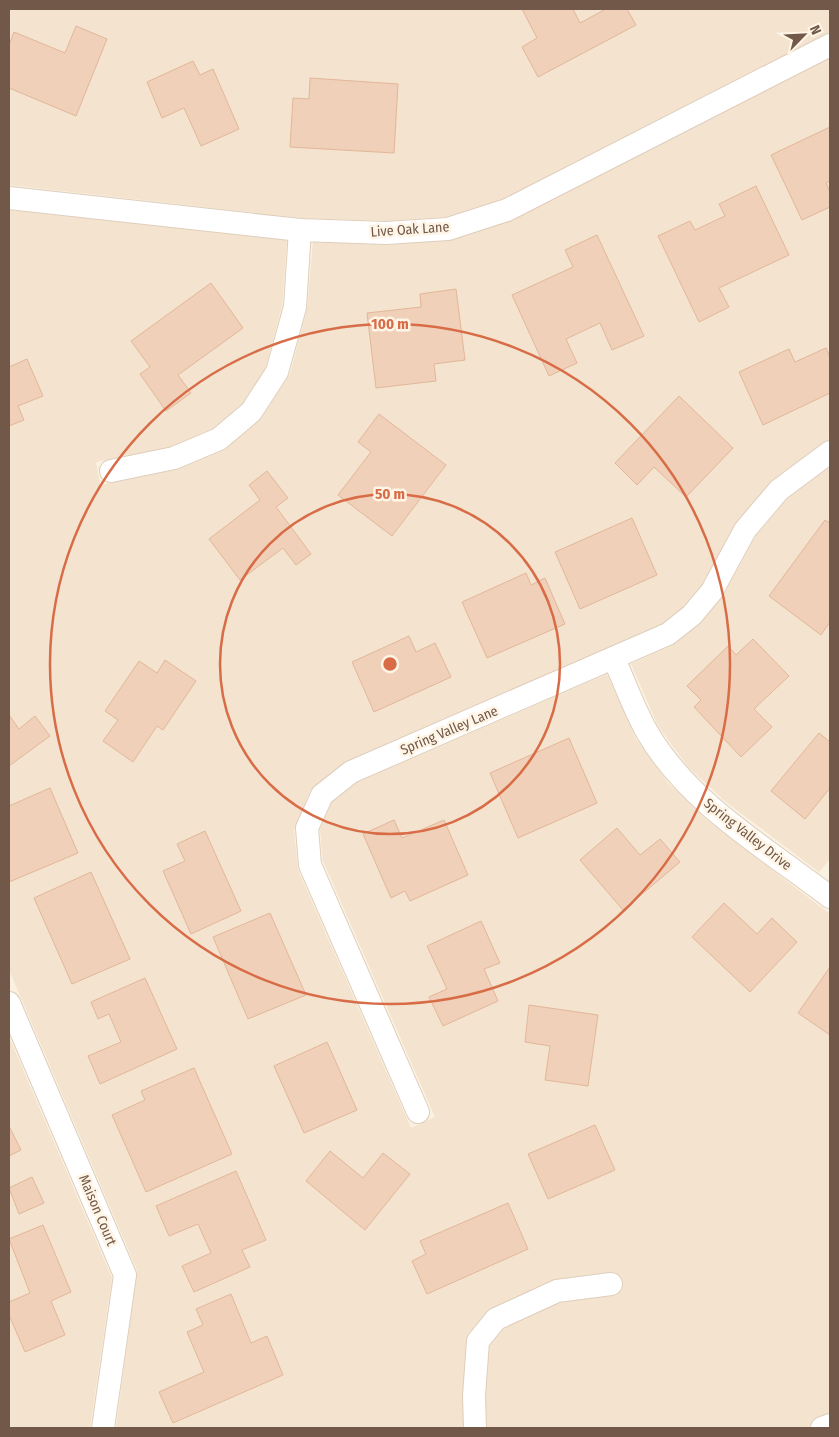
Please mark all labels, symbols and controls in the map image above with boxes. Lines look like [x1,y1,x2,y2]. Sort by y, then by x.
north arrow [779,10,829,60]
text: N [806,23,825,37]
street label: Live Oak Lane [370,218,450,241]
text: 100 m [371,315,409,333]
text: 50 m [375,485,405,503]
centre of rings [381,655,399,673]
street label: Spring Valley Lane [398,702,501,759]
street label: Spring Valley Drive [700,795,795,874]
street label: Maison Court [75,1172,120,1249]

